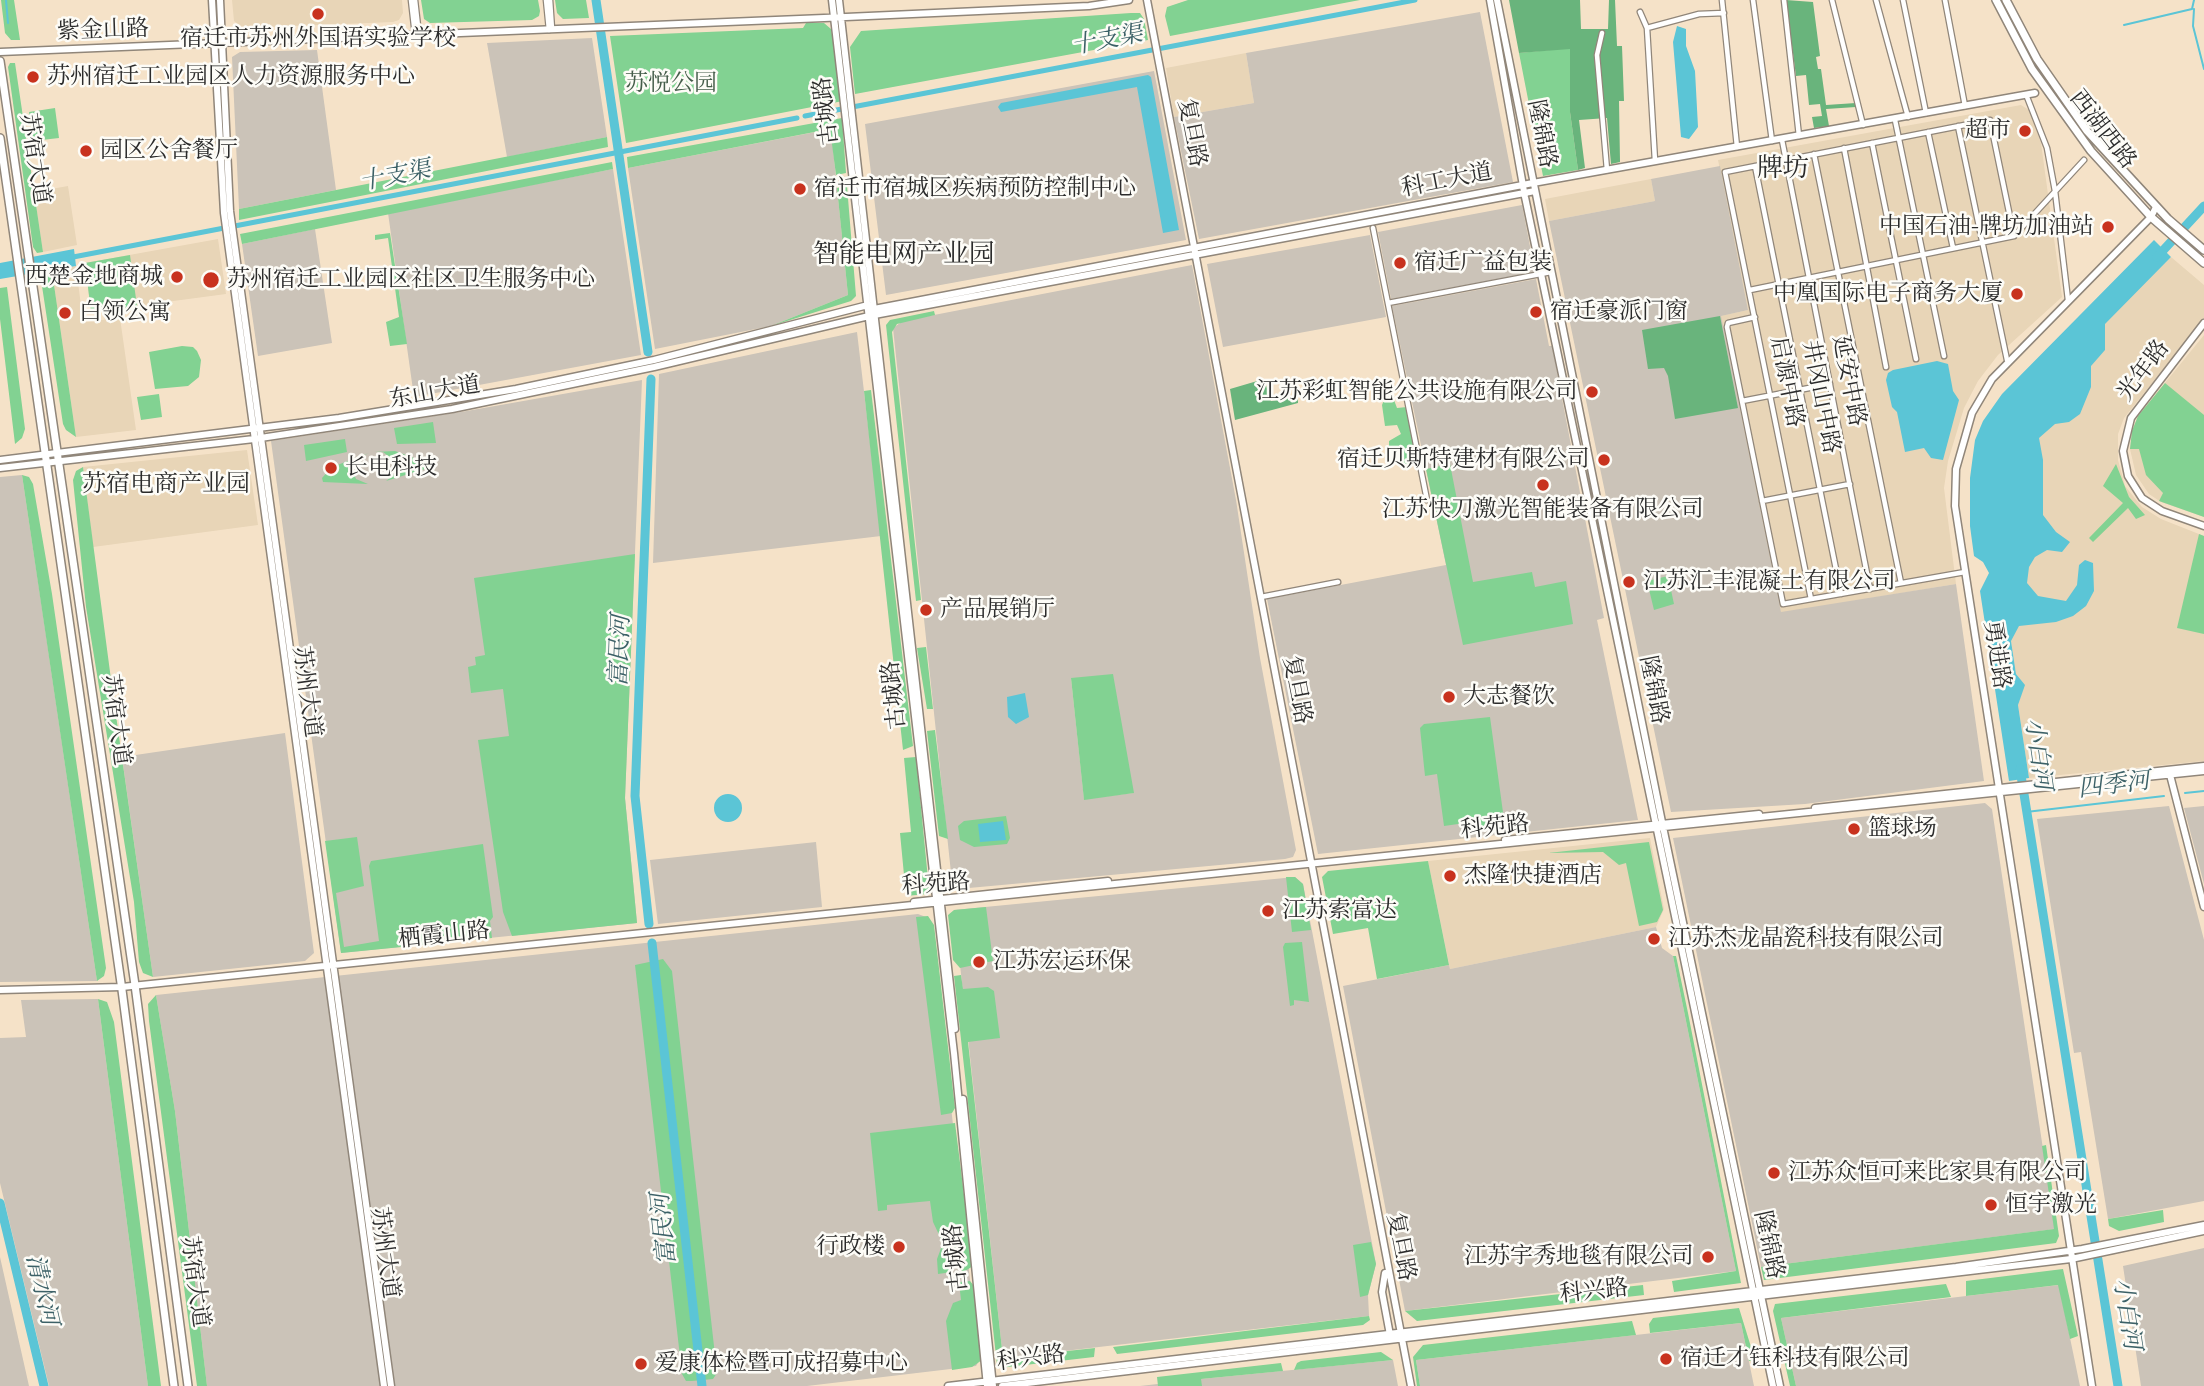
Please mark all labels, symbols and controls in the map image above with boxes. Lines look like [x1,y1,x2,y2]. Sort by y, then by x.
marker: 宿迁市苏州外国语实验学校 [310,6,326,22]
street label: 紫金山路 [57,16,149,46]
water label: 十支渠 [1069,20,1145,62]
place label: 宿迁市苏州外国语实验学校 [180,25,456,53]
place label: 苏州宿迁工业园区人力资源服务中心 [47,63,415,91]
marker: 苏州宿迁工业园区人力资源服务中心 [25,69,41,85]
park label: 苏悦公园 [625,70,717,98]
street label: 古城路 [809,75,845,147]
street label: 西湖西路 [2063,85,2141,175]
street label: 复旦路 [1171,97,1211,169]
street label: 隆锦路 [1521,98,1561,170]
street label: 苏宿大道 [13,111,55,207]
place label: 超市 [1965,117,2011,145]
marker: 超市 [2017,123,2033,139]
place label: 园区公舍餐厅 [100,137,238,165]
marker: 园区公舍餐厅 [78,143,94,159]
district label: 牌坊 [1757,153,1809,185]
water label: 十支渠 [357,156,433,198]
street label: 科工大道 [1399,159,1495,203]
place label: 宿迁市宿城区疾病预防控制中心 [814,175,1136,203]
marker: 宿迁市宿城区疾病预防控制中心 [792,181,808,197]
place label: 中国石油-牌坊加油站 [1879,213,2094,241]
marker: 中国石油-牌坊加油站 [2100,219,2116,235]
district label: 智能电网产业园 [813,239,995,271]
place label: 宿迁广益包装 [1414,249,1552,277]
marker: 宿迁广益包装 [1392,255,1408,271]
place label: 西楚金地商城 [25,263,163,291]
place label: 苏州宿迁工业园区社区卫生服务中心 [227,266,595,294]
marker: 西楚金地商城 [169,269,185,285]
marker: 苏州宿迁工业园区社区卫生服务中心 [201,270,221,290]
place label: 中凰国际电子商务大厦 [1773,280,2003,308]
marker: 中凰国际电子商务大厦 [2009,286,2025,302]
place label: 宿迁豪派门窗 [1550,298,1688,326]
place label: 白领公寓 [79,299,171,327]
marker: 宿迁豪派门窗 [1528,304,1544,320]
marker: 白领公寓 [57,305,73,321]
street label: 延安中路 [1826,333,1870,429]
street label: 启源中路 [1764,334,1808,430]
street label: 光年路 [2112,335,2176,407]
street label: 井冈山中路 [1795,338,1845,456]
street label: 东山大道 [387,371,483,415]
place label: 江苏彩虹智能公共设施有限公司 [1256,378,1578,406]
marker: 江苏彩虹智能公共设施有限公司 [1584,384,1600,400]
place label: 宿迁贝斯特建材有限公司 [1337,446,1590,474]
marker: 宿迁贝斯特建材有限公司 [1596,452,1612,468]
place label: 长电科技 [345,454,437,482]
marker: 长电科技 [323,460,339,476]
district label: 苏宿电商产业园 [82,471,250,499]
marker: 江苏快刀激光智能装备有限公司 [1535,477,1551,493]
place label: 江苏快刀激光智能装备有限公司 [1382,496,1704,524]
place label: 江苏汇丰混凝土有限公司 [1643,568,1896,596]
marker: 江苏汇丰混凝土有限公司 [1621,574,1637,590]
place label: 产品展销厅 [940,596,1055,624]
marker: 产品展销厅 [918,602,934,618]
water label: 富民河 [605,615,637,687]
street label: 勇进路 [1977,619,2015,691]
street label: 苏州大道 [286,645,326,739]
street label: 复旦路 [1276,654,1316,726]
street label: 隆锦路 [1633,654,1673,726]
street label: 古城路 [878,659,912,731]
street label: 苏宿大道 [95,673,135,767]
place label: 大志餐饮 [1463,683,1555,711]
marker: 大志餐饮 [1441,689,1457,705]
water label: 小白河 [2018,716,2056,792]
water label: 四季河 [2077,767,2151,805]
street label: 科苑路 [1459,811,1531,845]
place label: 篮球场 [1868,815,1937,843]
marker: 篮球场 [1846,821,1862,837]
place label: 杰隆快捷酒店 [1464,862,1602,890]
marker: 杰隆快捷酒店 [1442,868,1458,884]
street label: 科苑路 [901,869,971,901]
place label: 江苏索富达 [1282,897,1397,925]
marker: 江苏索富达 [1260,903,1276,919]
street label: 栖霞山路 [397,917,491,955]
place label: 江苏杰龙晶瓷科技有限公司 [1668,925,1944,953]
marker: 江苏杰龙晶瓷科技有限公司 [1646,931,1662,947]
place label: 江苏宏运环保 [993,948,1131,976]
marker: 江苏宏运环保 [971,954,987,970]
place label: 江苏众恒可来比家具有限公司 [1788,1159,2087,1187]
marker: 江苏众恒可来比家具有限公司 [1766,1165,1782,1181]
place label: 恒宇激光 [2005,1191,2097,1219]
water label: 富民河 [647,1192,683,1266]
marker: 恒宇激光 [1983,1197,1999,1213]
street label: 苏州大道 [364,1206,404,1300]
street label: 隆锦路 [1747,1208,1789,1282]
street label: 复旦路 [1380,1211,1420,1283]
street label: 古城路 [940,1222,974,1294]
place label: 行政楼 [816,1233,885,1261]
street label: 苏宿大道 [174,1235,214,1329]
marker: 行政楼 [891,1239,907,1255]
place label: 江苏宇秀地毯有限公司 [1464,1243,1694,1271]
marker: 江苏宇秀地毯有限公司 [1700,1249,1716,1265]
water label: 清水河 [19,1252,63,1328]
street label: 科兴路 [1558,1275,1630,1309]
water label: 小白河 [2106,1276,2146,1352]
street label: 科兴路 [995,1341,1067,1377]
place label: 宿迁才钰科技有限公司 [1680,1345,1910,1373]
place label: 爱康体检暨可成招募中心 [655,1350,908,1378]
marker: 宿迁才钰科技有限公司 [1658,1351,1674,1367]
marker: 爱康体检暨可成招募中心 [633,1356,649,1372]

